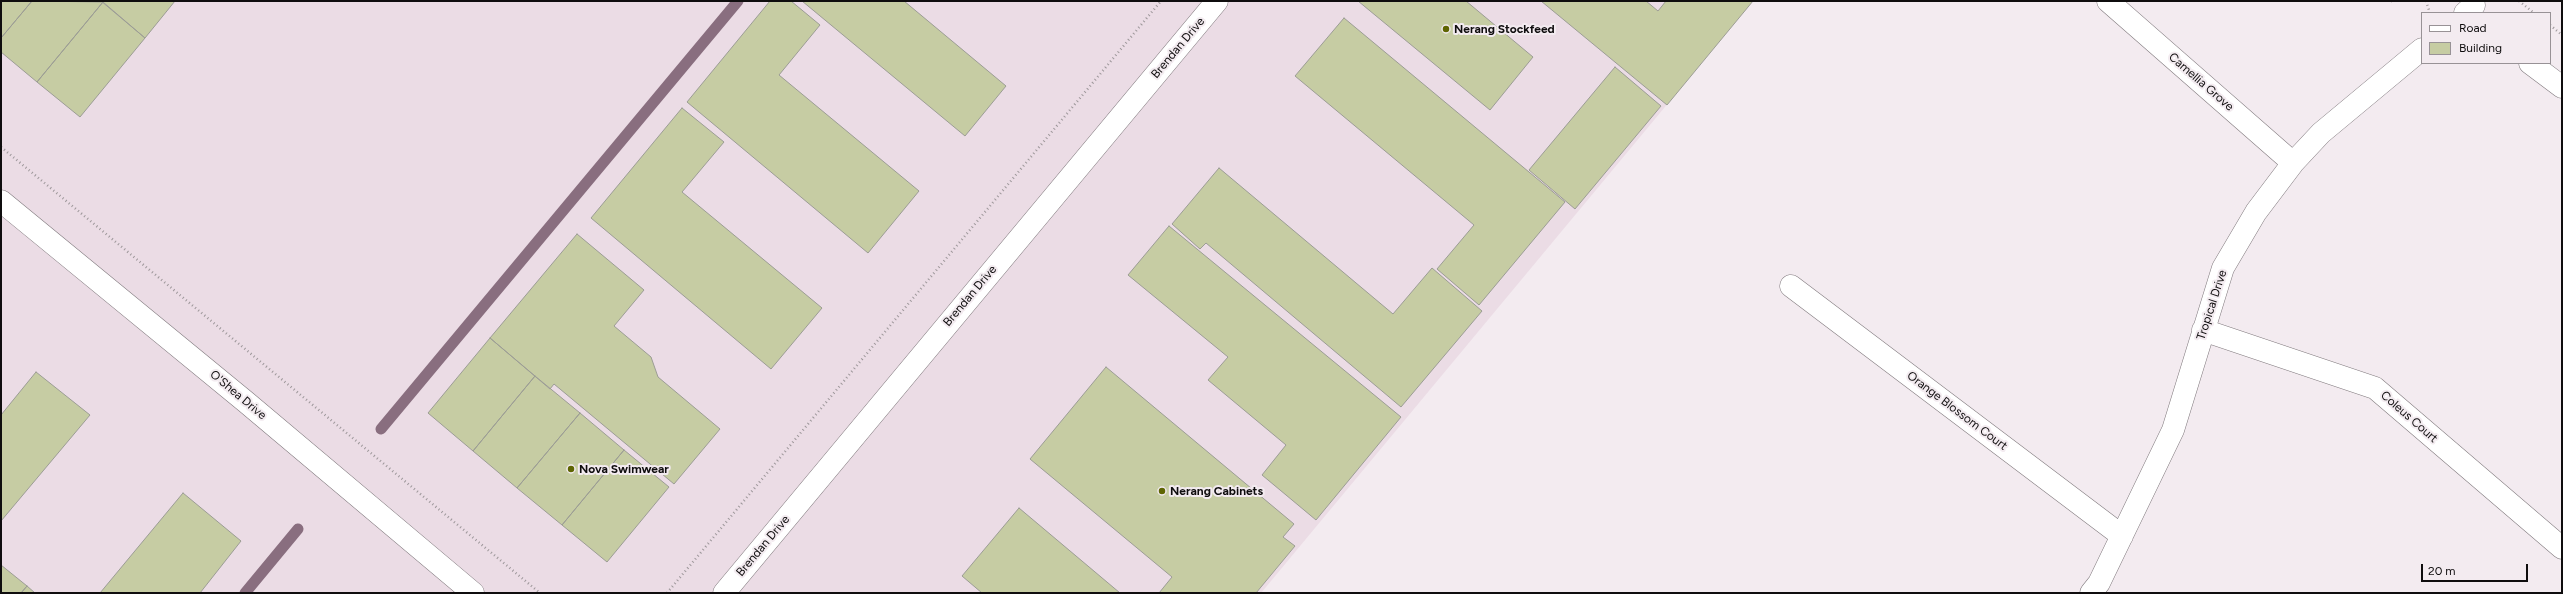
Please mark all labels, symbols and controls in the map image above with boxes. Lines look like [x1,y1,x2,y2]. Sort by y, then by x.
legend [2421,12,2551,64]
street label: Brendan Drive [1148,15,1208,81]
text: Road [2459,21,2487,35]
place label: Nerang Stockfeed [1454,22,1555,36]
marker: Nerang Stockfeed [1441,24,1451,34]
text: Building [2459,41,2502,55]
street label: Camellia Grove [2166,50,2236,114]
street label: Brendan Drive [940,263,1000,329]
street label: Tropical Drive [2194,268,2230,342]
street label: O'Shea Drive [207,367,269,423]
street label: Orange Blossom Court [1904,369,2010,453]
street label: Coleus Court [2378,388,2440,446]
place label: Nova Swimwear [579,462,669,476]
marker: Nova Swimwear [566,464,576,474]
place label: Nerang Cabinets [1170,484,1263,498]
marker: Nerang Cabinets [1157,486,1167,496]
street label: Brendan Drive [733,513,793,579]
scale bar [2423,556,2530,582]
text: 20 m [2428,564,2456,578]

